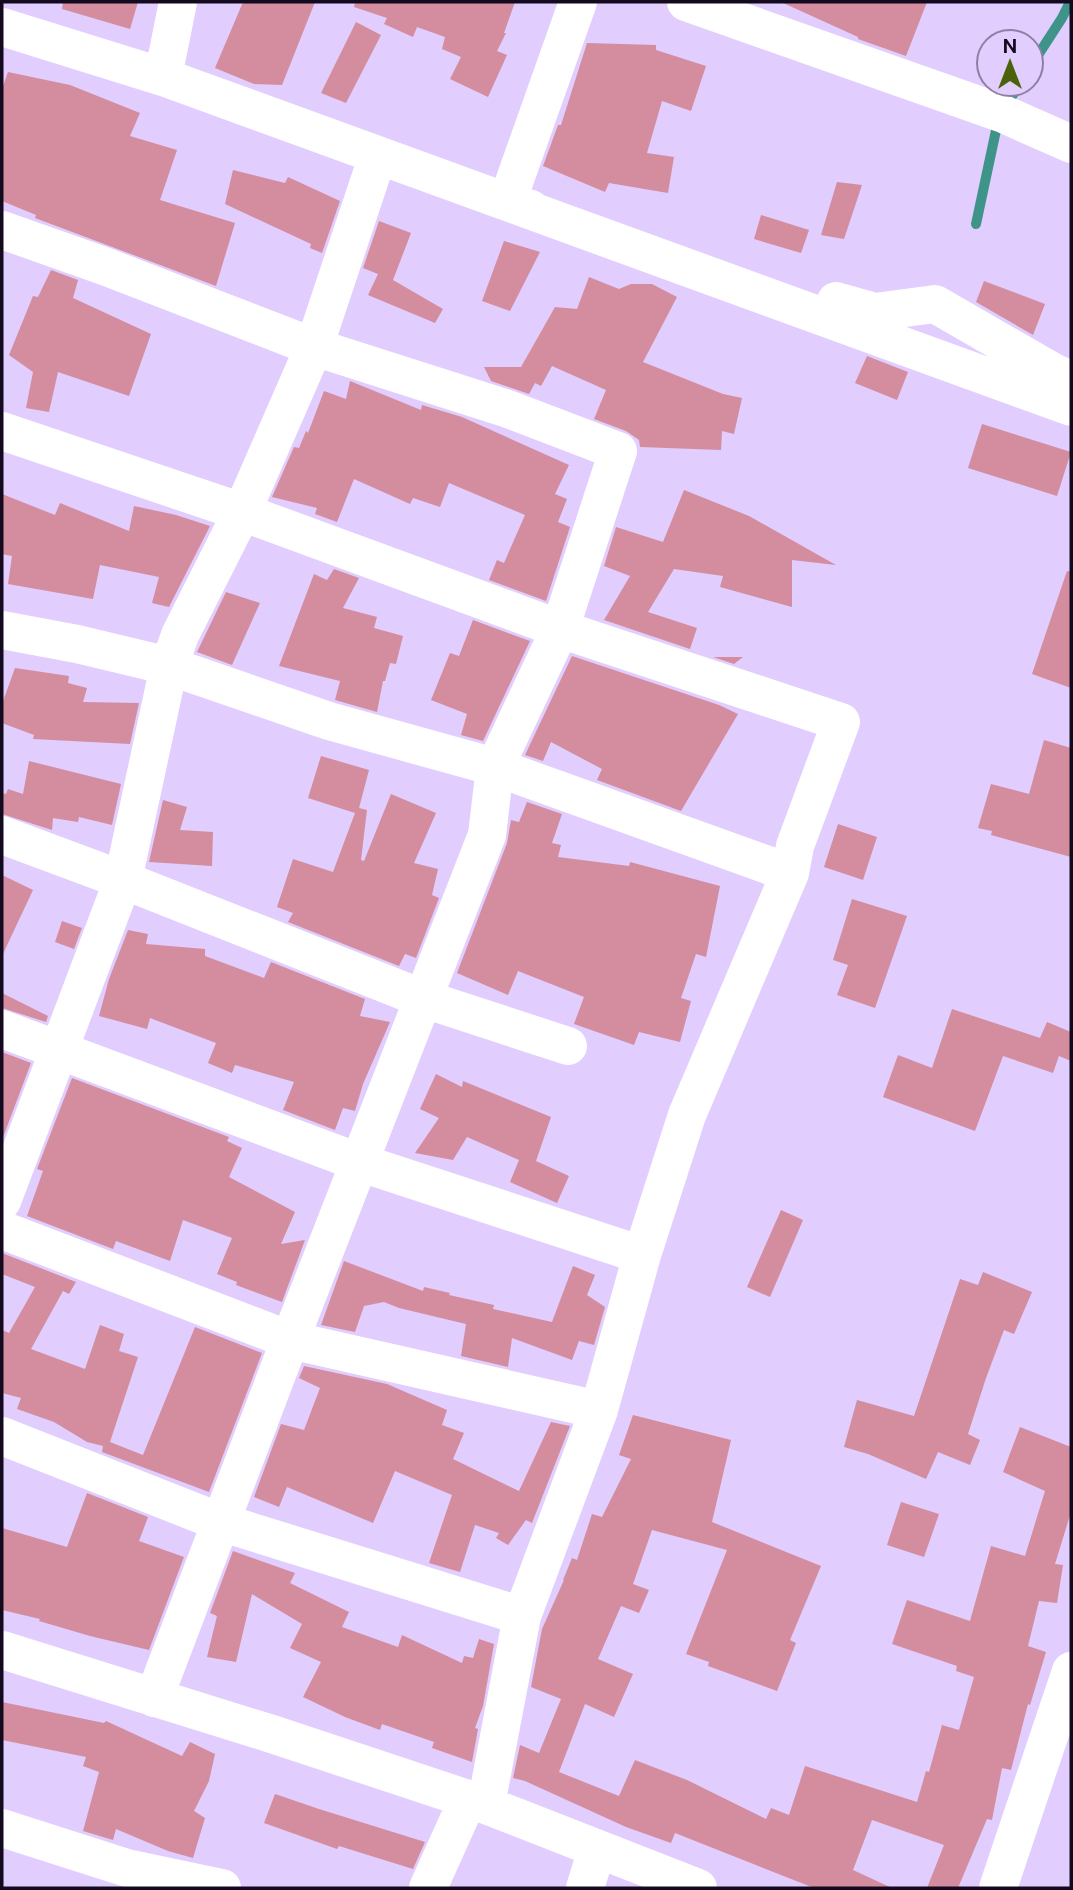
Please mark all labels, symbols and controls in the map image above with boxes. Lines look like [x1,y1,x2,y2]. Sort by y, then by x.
north arrow [975,28,1045,98]
text: N [1003,35,1017,57]

